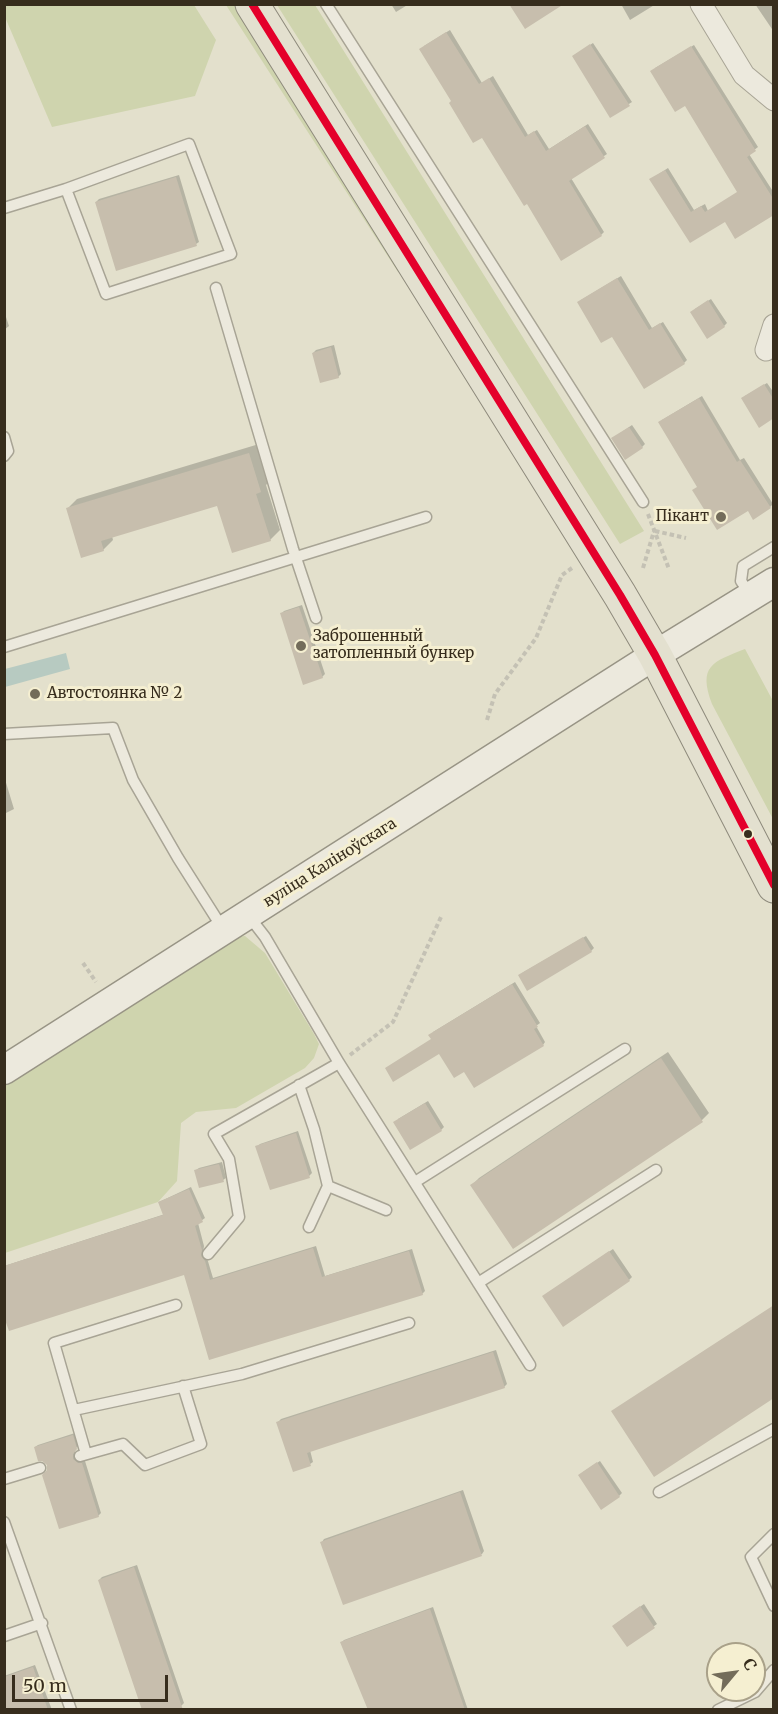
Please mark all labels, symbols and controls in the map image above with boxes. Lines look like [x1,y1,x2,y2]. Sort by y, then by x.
place label: Пікант [655,508,709,526]
marker: Пікант [714,510,728,524]
place label: Заброшенный затопленный бункер [313,628,474,663]
marker: Заброшенный затопленный бункер [294,639,308,653]
place label: Автостоянка № 2 [47,685,182,703]
marker: Автостоянка № 2 [28,687,42,701]
street label: вуліца Каліноўскага [260,815,400,911]
unlabelled marker [742,828,754,840]
north arrow [706,1642,766,1702]
text: С [739,1655,761,1674]
scale bar [15,1663,171,1701]
text: 50 m [23,1674,67,1697]

